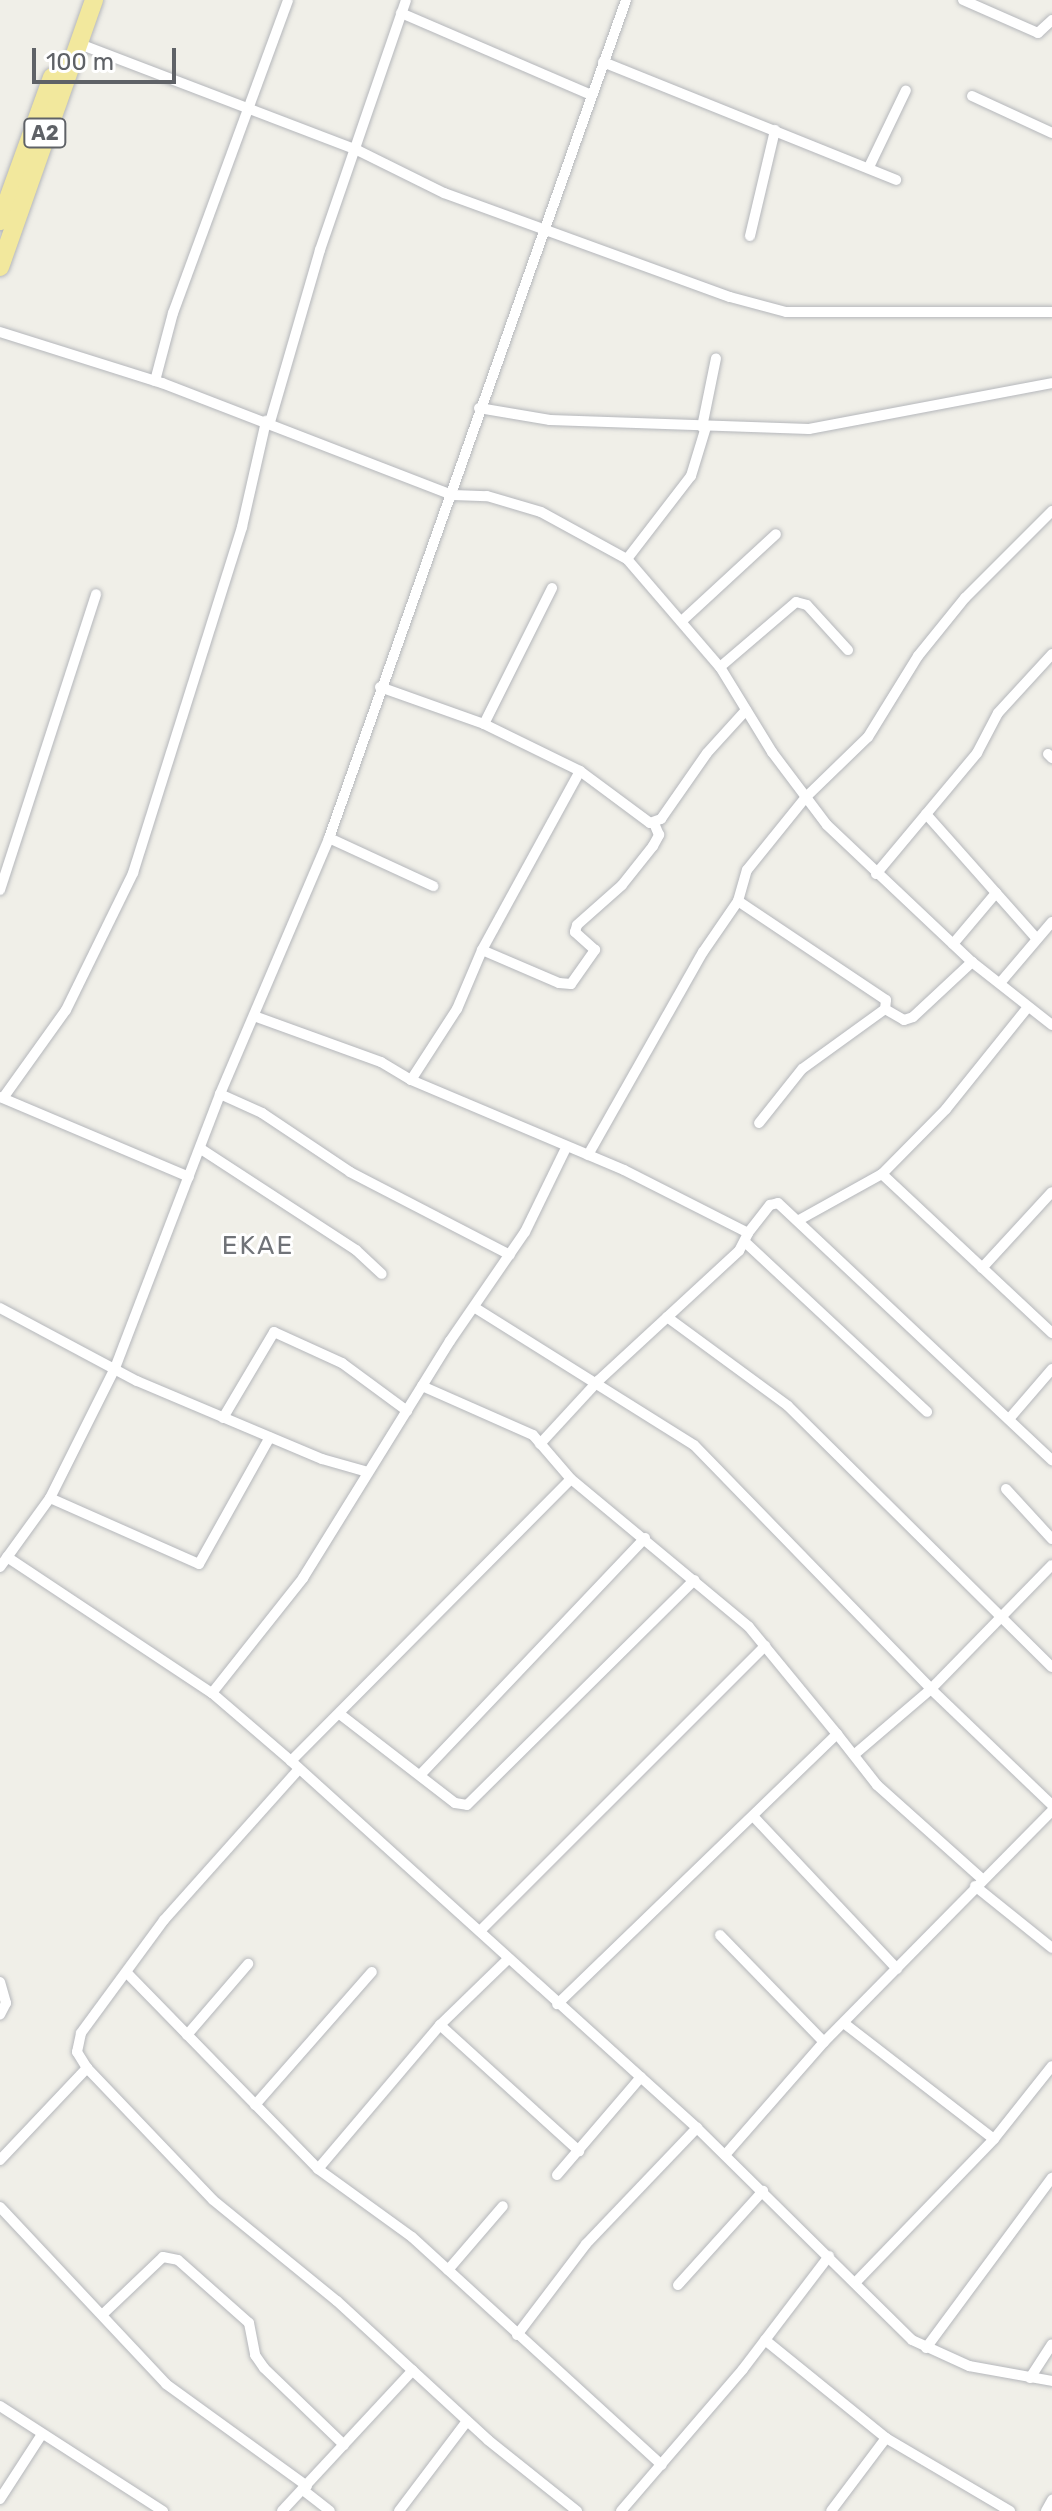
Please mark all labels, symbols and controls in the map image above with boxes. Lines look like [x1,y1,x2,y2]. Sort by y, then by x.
scale bar [36,32,180,82]
text: 100 m [46,48,114,76]
road number: A2 [23,117,67,149]
district label: EKAE [222,1230,294,1262]

